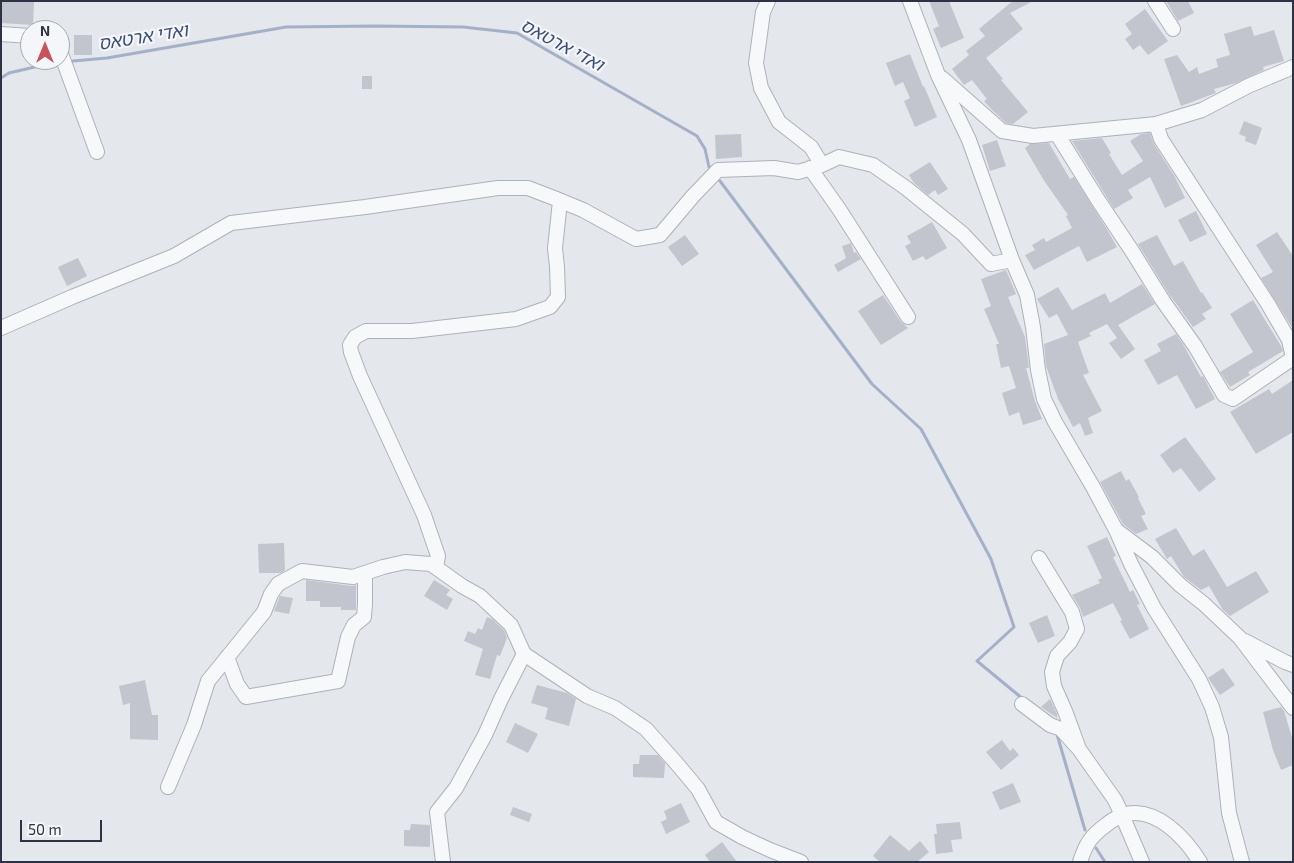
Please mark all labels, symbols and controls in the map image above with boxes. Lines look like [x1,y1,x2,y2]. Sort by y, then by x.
water label: ואדי ארטאס [517,14,607,76]
water label: ואדי ארטאס [97,19,189,55]
north arrow [20,20,70,70]
text: N [40,22,50,39]
scale bar [22,810,105,842]
text: 50 m [28,820,62,838]

